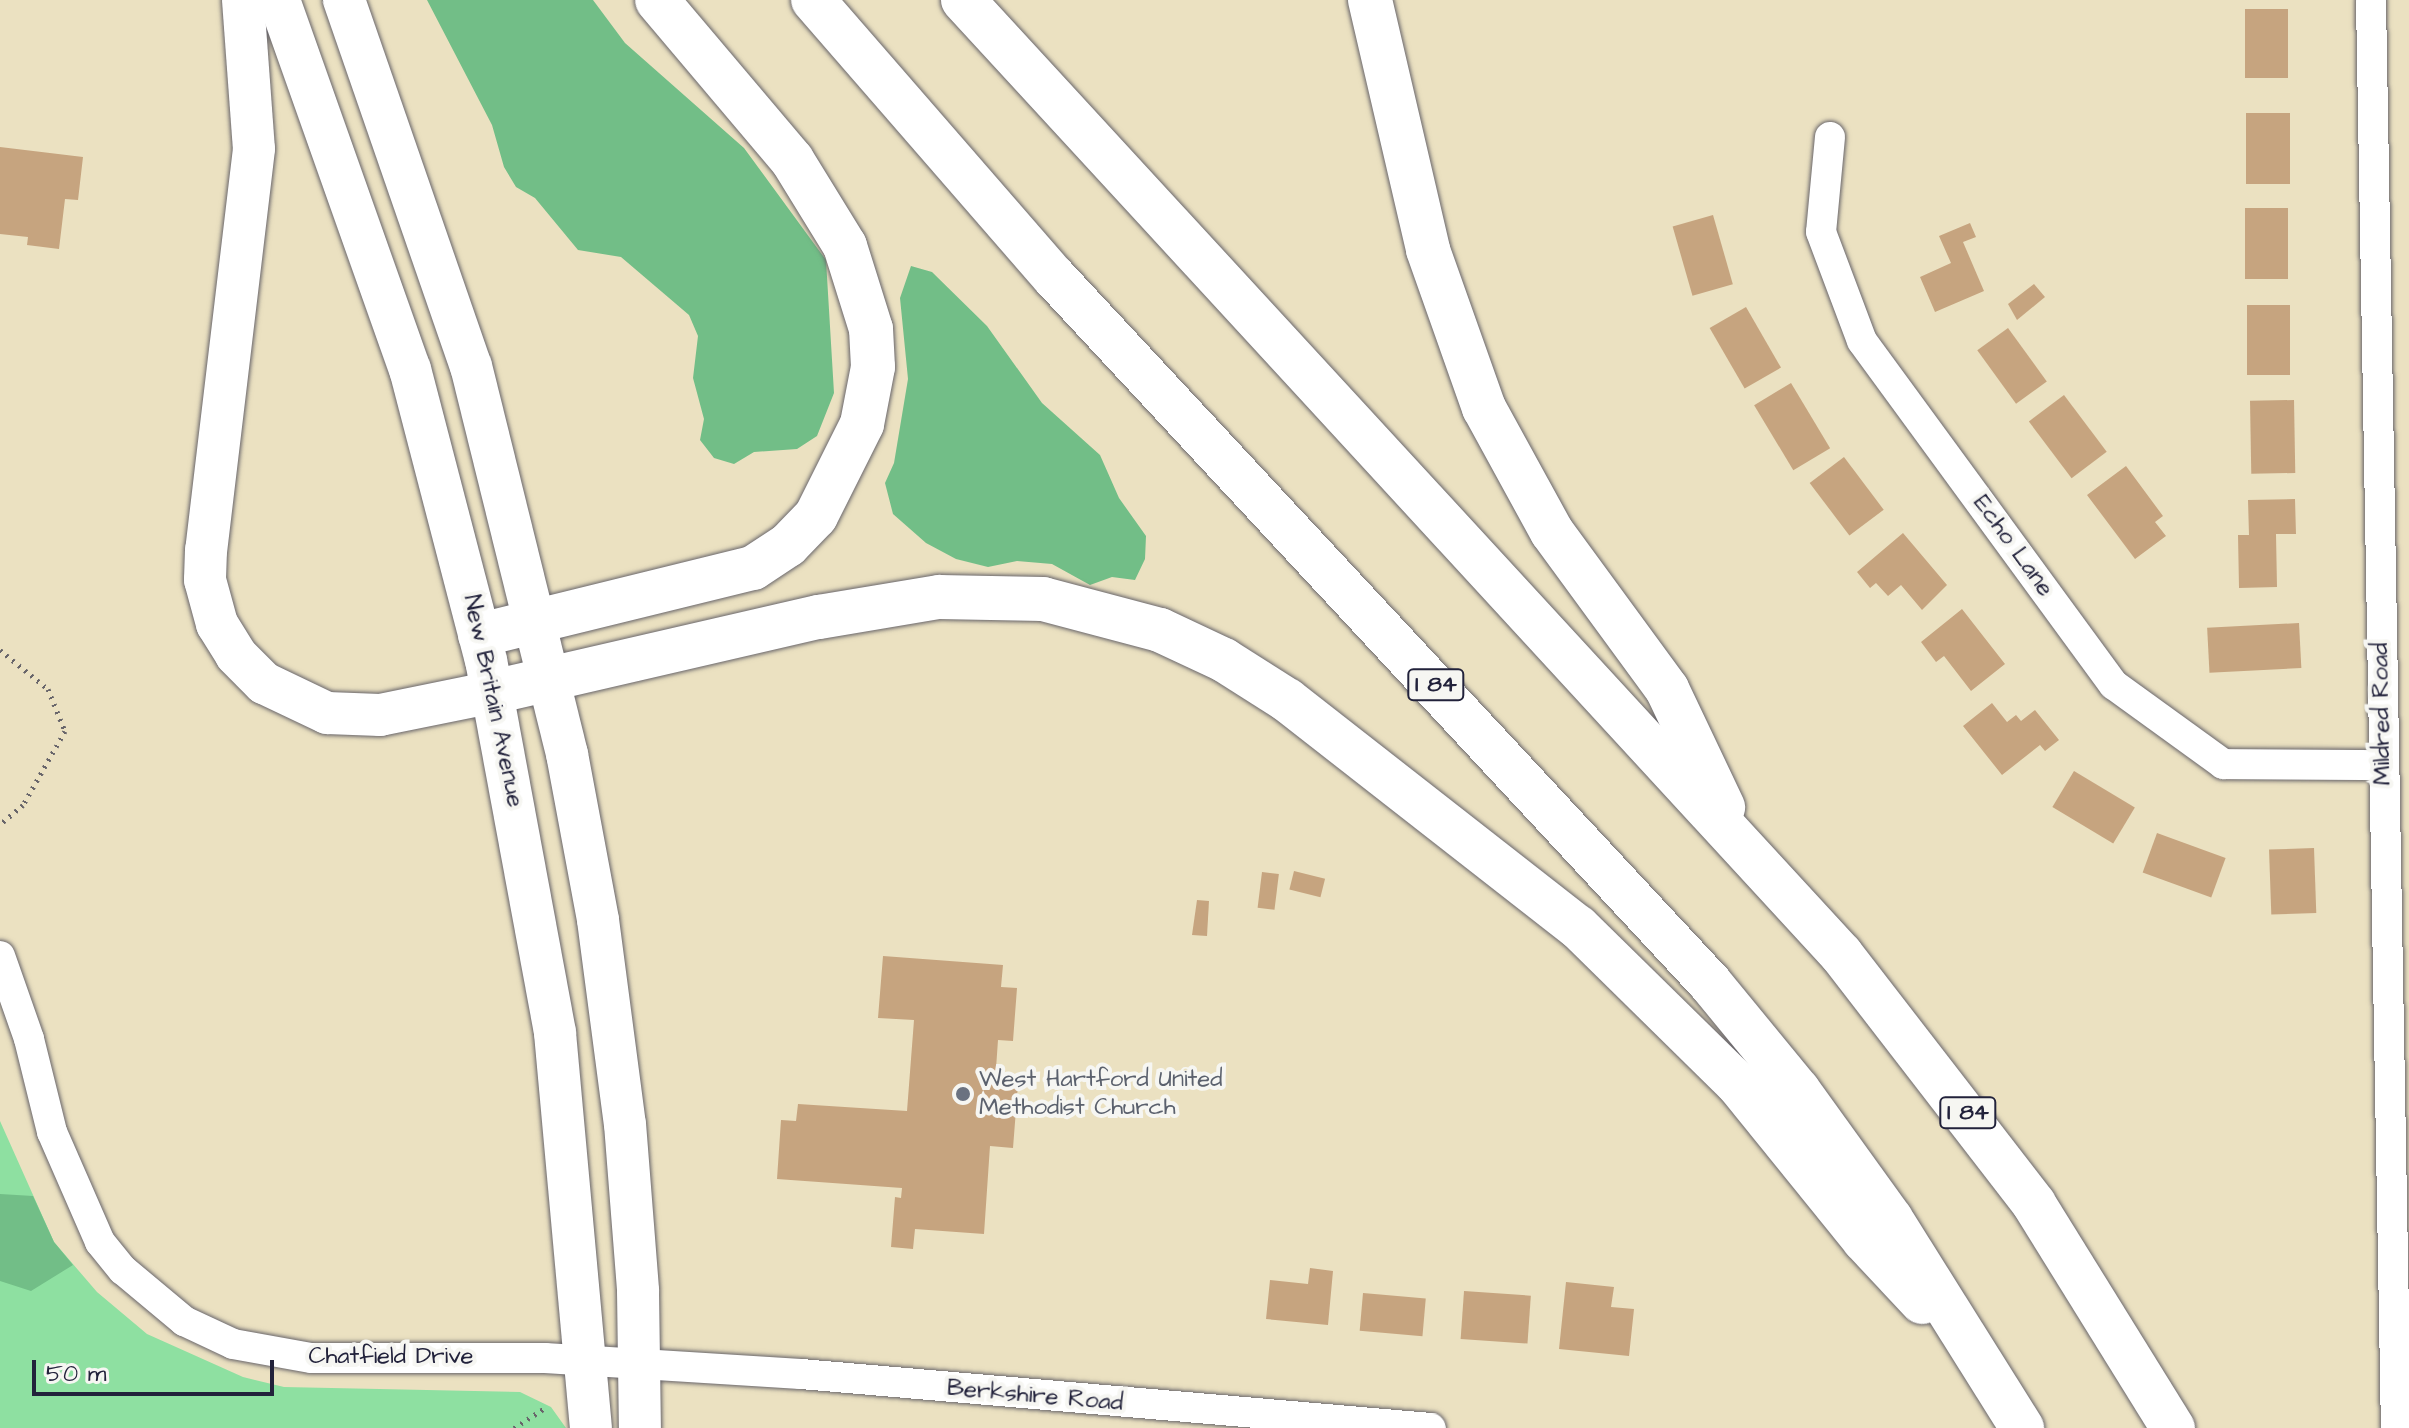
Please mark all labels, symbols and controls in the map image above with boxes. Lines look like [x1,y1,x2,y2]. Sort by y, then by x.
street label: Echo Lane [1967,490,2059,602]
street label: New Britain Avenue [456,592,530,810]
street label: Mildred Road [2366,642,2398,786]
road number: I 84 [1406,667,1466,703]
place label: West Hartford United Methodist Church [979,1066,1223,1122]
marker: West Hartford United Methodist Church [954,1085,972,1103]
road number: I 84 [1938,1095,1998,1131]
street label: Chatfield Drive [308,1343,474,1371]
scale bar [36,1344,278,1394]
text: 50 m [46,1357,106,1391]
street label: Berkshire Road [946,1374,1124,1418]

